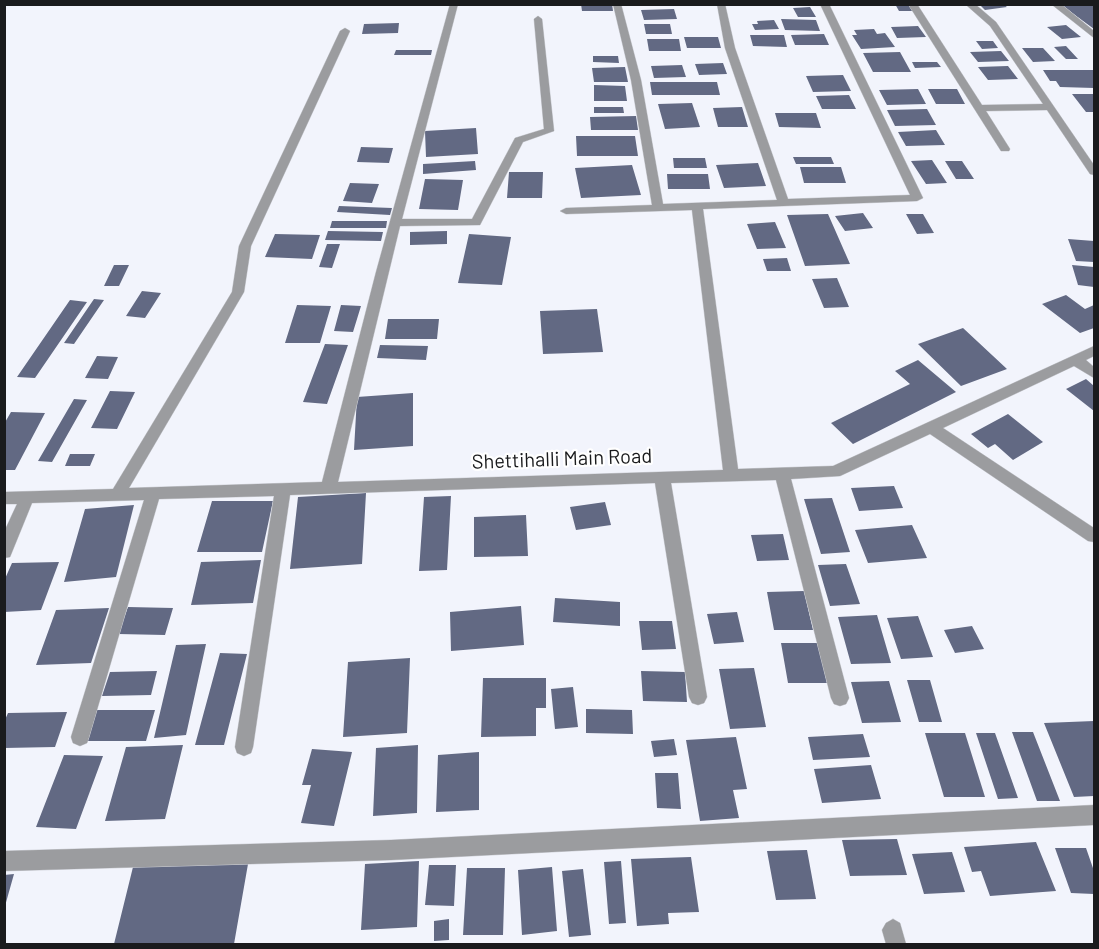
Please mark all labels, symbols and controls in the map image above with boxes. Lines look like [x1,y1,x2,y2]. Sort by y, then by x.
street label: Shettihalli Main Road [471,444,653,474]

